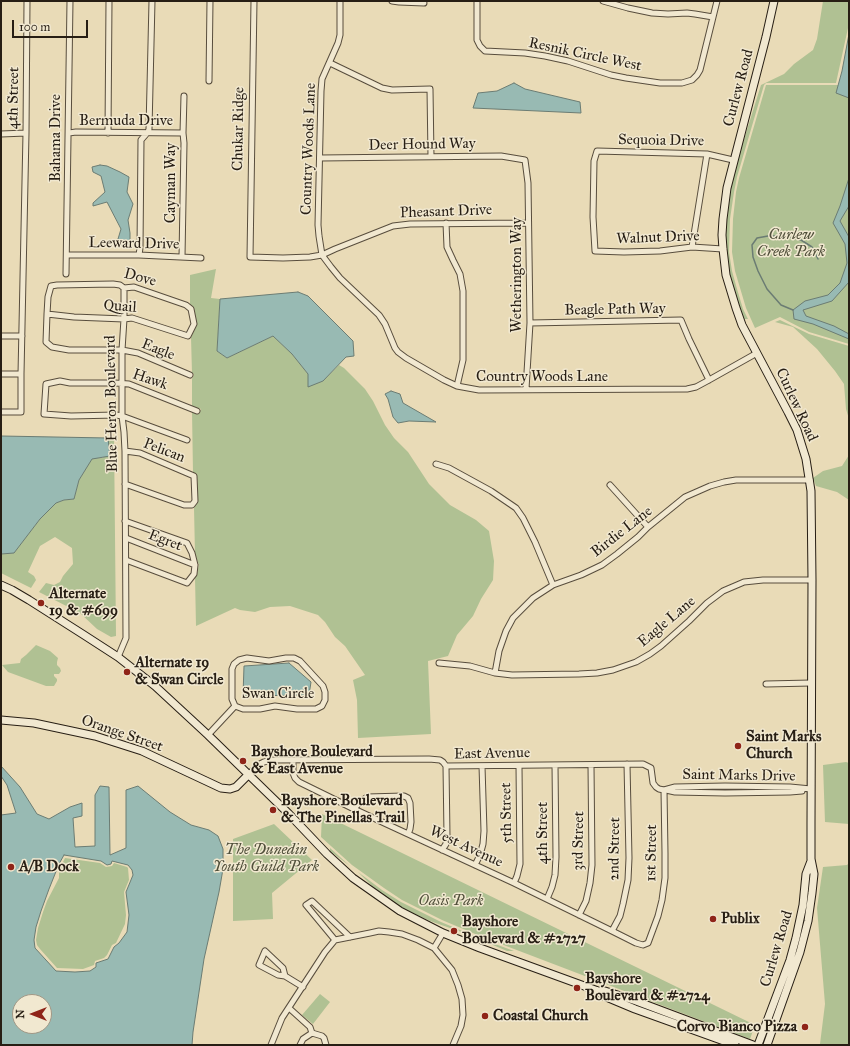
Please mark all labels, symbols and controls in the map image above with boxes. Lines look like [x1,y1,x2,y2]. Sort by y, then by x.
scale bar [14,12,90,38]
text: 100 m [19,20,50,34]
street label: Resnik Circle West [527,34,643,76]
street label: Curlew Road [720,48,758,128]
street label: 4th Street [4,67,24,129]
street label: Country Woods Lane [298,83,320,215]
street label: Chukar Ridge [229,87,249,171]
street label: Bahama Drive [47,94,65,182]
street label: Bermuda Drive [79,112,173,130]
street label: Sequoia Drive [618,131,704,151]
street label: Deer Hound Way [368,135,476,155]
street label: Cayman Way [162,143,180,223]
street label: Pheasant Drive [399,201,493,223]
street label: Wetherington Way [508,217,526,333]
park label: Curlew Creek Park [757,226,825,261]
street label: Walnut Drive [616,228,700,248]
street label: Leeward Drive [89,234,179,254]
street label: Dove [122,265,158,291]
street label: Quail [103,297,137,317]
street label: Beagle Path Way [564,300,666,320]
street label: Blue Heron Boulevard [102,335,122,473]
street label: Eagle [139,335,177,365]
street label: Curlew Road [771,365,821,445]
street label: Hawk [130,366,170,394]
street label: Country Woods Lane [476,368,608,386]
street label: Pelican [141,435,187,467]
street label: Birdie Lane [588,503,656,561]
street label: Egret [146,526,184,556]
place label: Alternate 19 & #699 [49,585,118,620]
street label: Eagle Lane [635,593,699,651]
marker: Alternate 19 & #699 [36,598,46,608]
place label: Alternate 19 & Swan Circle [135,654,223,689]
marker: Alternate 19 & Swan Circle [122,667,132,677]
street label: Swan Circle [242,685,314,703]
street label: Orange Street [79,712,165,756]
place label: Saint Marks Church [746,728,821,763]
marker: Saint Marks Church [733,741,743,751]
place label: Bayshore Boulevard & East Avenue [251,743,373,778]
street label: East Avenue [454,744,530,764]
marker: Bayshore Boulevard & East Avenue [238,756,248,766]
street label: Saint Marks Drive [682,766,796,786]
street label: 5th Street [497,782,517,844]
place label: Bayshore Boulevard & The Pinellas Trail [281,792,405,827]
street label: 4th Street [534,802,552,864]
marker: Bayshore Boulevard & The Pinellas Trail [268,805,278,815]
street label: 3rd Street [569,811,589,871]
street label: 2nd Street [605,817,625,881]
street label: West Avenue [426,822,506,872]
street label: 1st Street [643,824,661,882]
park label: The Dunedin Youth Guild Park [213,841,319,876]
place label: A/B Dock [19,858,79,876]
marker: A/B Dock [6,862,16,872]
park label: Oasis Park [418,892,484,910]
street label: Curlew Road [757,909,797,989]
place label: Publix [721,910,760,928]
place label: Bayshore Boulevard & #2727 [462,913,586,948]
marker: Publix [708,914,718,924]
marker: Bayshore Boulevard & #2727 [449,926,459,936]
place label: Bayshore Boulevard & #2724 [585,970,710,1005]
marker: Bayshore Boulevard & #2724 [572,983,582,993]
north arrow [12,994,52,1034]
place label: Coastal Church [493,1007,588,1025]
text: N [14,1009,27,1019]
marker: Coastal Church [480,1011,490,1021]
place label: Corvo Bianco Pizza [677,1018,797,1036]
marker: Corvo Bianco Pizza [800,1022,810,1032]

